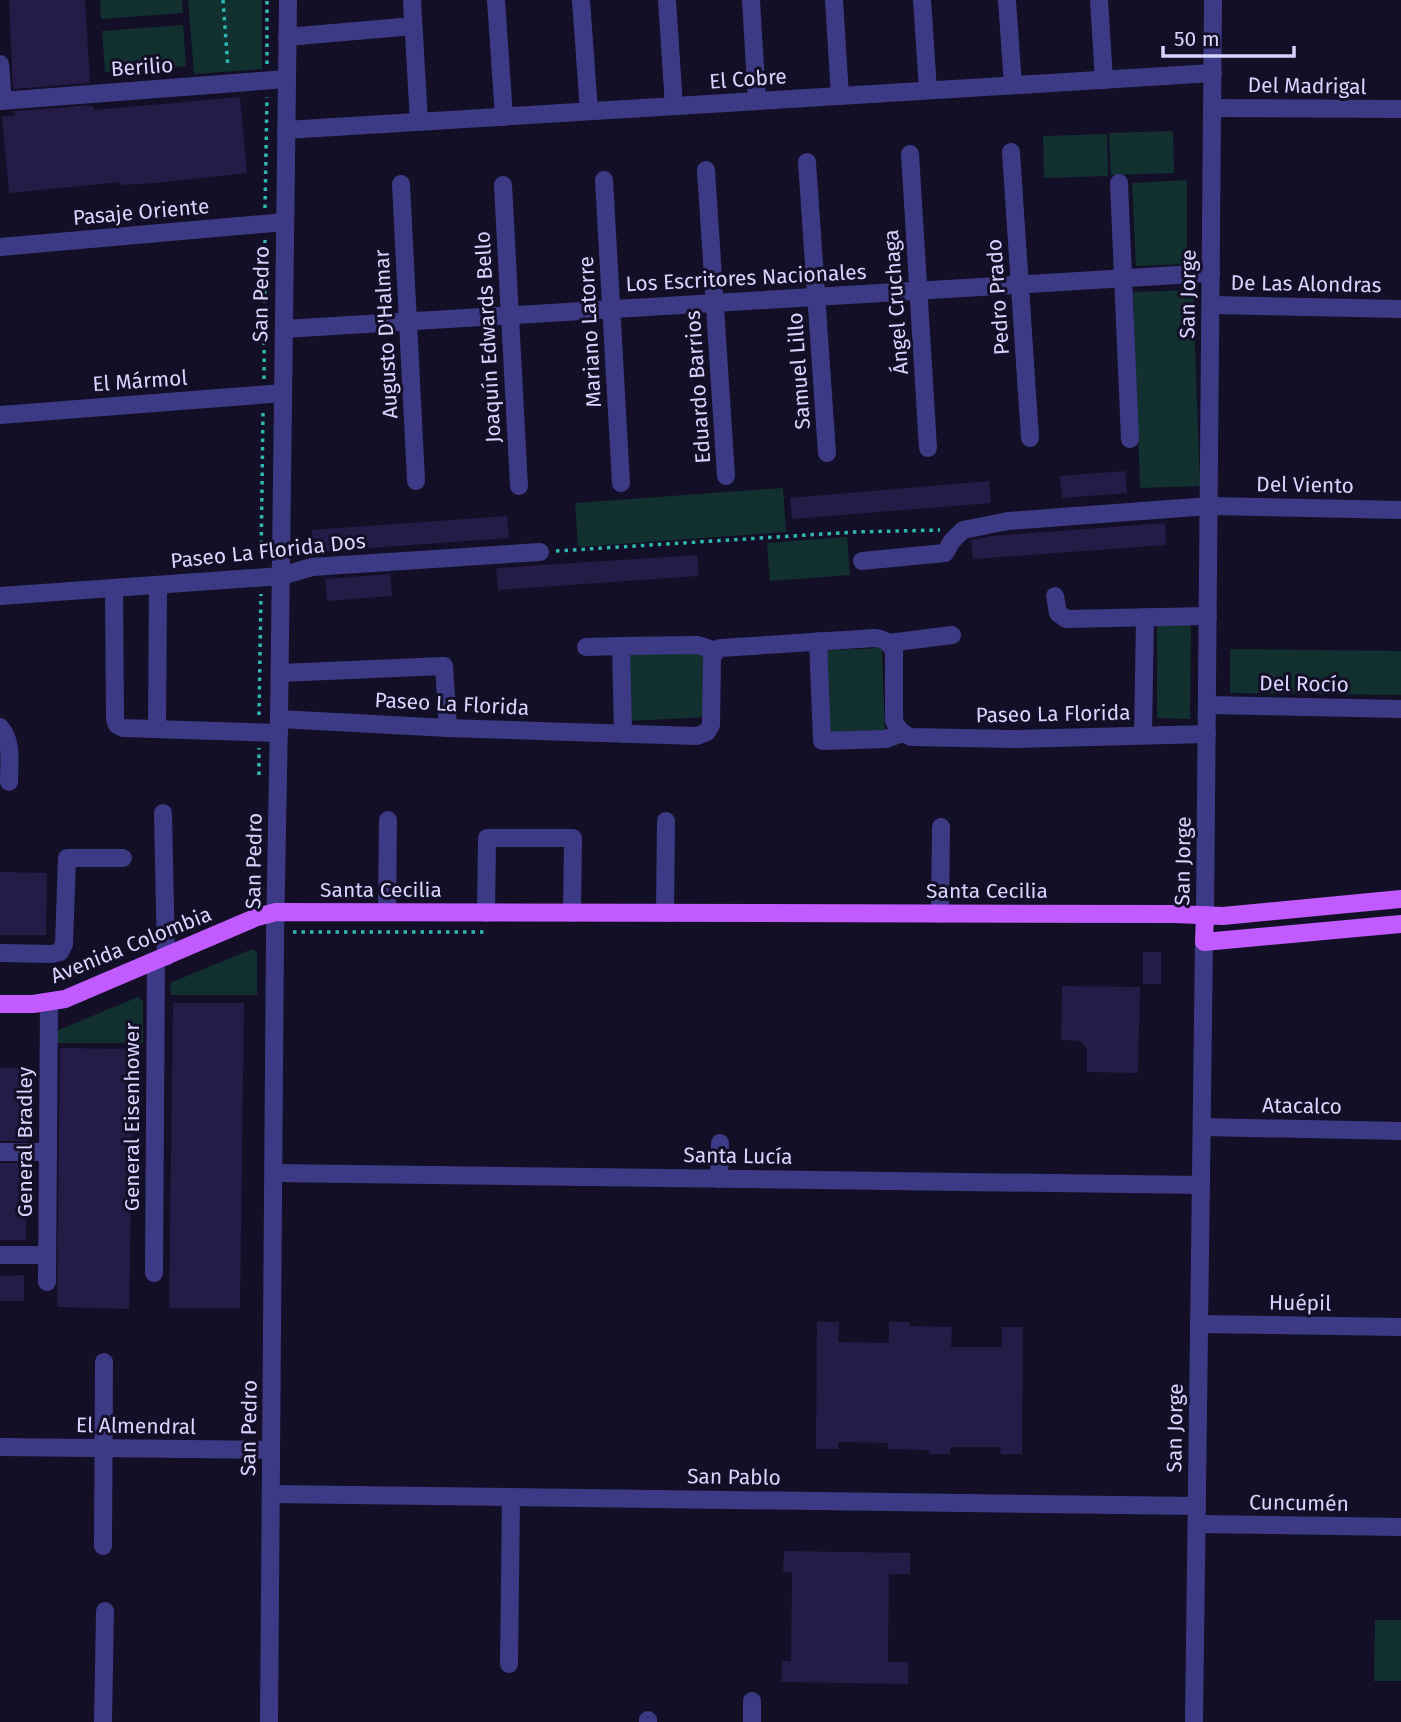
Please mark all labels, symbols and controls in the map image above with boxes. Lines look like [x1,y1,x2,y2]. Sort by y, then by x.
scale bar [1163,14,1294,58]
text: 50 m [1174,26,1220,52]
street label: Berilio [110,52,174,82]
street label: El Cobre [708,63,788,95]
street label: Del Madrigal [1247,72,1367,100]
street label: Pasaje Oriente [72,193,210,231]
street label: Ángel Cruchaga [878,229,914,375]
street label: Joaquín Edwards Bello [469,230,507,444]
street label: Pedro Prado [981,238,1015,356]
street label: San Pedro [247,246,275,342]
street label: Augusto D'Halmar [369,249,403,419]
street label: San Jorge [1174,249,1202,339]
street label: Mariano Latorre [573,256,607,408]
street label: Los Escritores Nacionales [625,259,867,297]
street label: De Las Alondras [1230,270,1382,298]
street label: Eduardo Barrios [680,309,716,464]
street label: Samuel Lillo [782,312,816,430]
street label: El Mármol [92,365,188,397]
street label: Del Viento [1256,471,1354,499]
street label: Paseo La Florida Dos [169,528,367,574]
street label: Del Rocío [1259,670,1349,698]
street label: Paseo La Florida [374,687,530,721]
street label: Paseo La Florida [975,700,1131,728]
street label: San Pedro [240,813,268,909]
street label: San Jorge [1169,816,1197,906]
street label: Santa Cecilia [320,877,442,903]
street label: Santa Cecilia [926,878,1048,904]
street label: Avenida Colombia [47,901,215,989]
street label: General Eisenhower [119,1023,145,1211]
street label: General Bradley [12,1066,38,1217]
street label: Atacalco [1262,1092,1342,1120]
street label: Santa Lucía [683,1142,793,1170]
street label: Huépil [1269,1289,1331,1317]
street label: San Pedro [235,1380,263,1476]
street label: San Jorge [1161,1383,1189,1473]
street label: El Almendral [76,1412,196,1440]
street label: San Pablo [687,1463,781,1491]
street label: Cuncumén [1249,1489,1349,1517]

